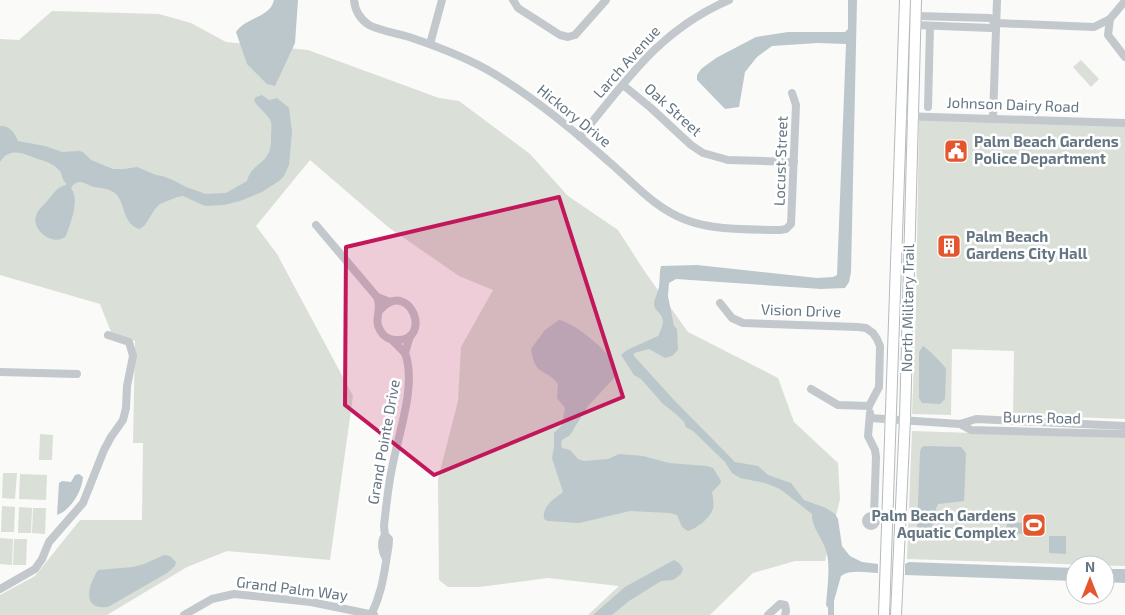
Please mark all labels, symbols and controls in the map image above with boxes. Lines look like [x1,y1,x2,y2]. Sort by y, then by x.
street label: Larch Avenue [589,21,663,101]
street label: Oak Street [641,79,706,140]
street label: Hickory Drive [534,80,615,150]
street label: Johnson Dairy Road [946,93,1080,115]
street label: Locust Street [769,115,791,206]
place label: Palm Beach Gardens Police Department [974,132,1119,167]
public building icon: Palm Beach Gardens Police Department [943,138,969,164]
place label: Palm Beach Gardens City Hall [966,227,1088,263]
building icon: Palm Beach Gardens City Hall [936,233,962,259]
street label: North Military Trail [897,243,917,372]
street label: Vision Drive [761,300,842,320]
street label: Grand Pointe Drive [363,378,403,506]
street label: Burns Road [1003,407,1081,427]
place label: Palm Beach Gardens Aquatic Complex [871,506,1016,541]
sports icon: Palm Beach Gardens Aquatic Complex [1021,512,1047,538]
north arrow [1065,555,1115,605]
text: N [1085,558,1095,575]
street label: Grand Palm Way [235,572,349,604]

